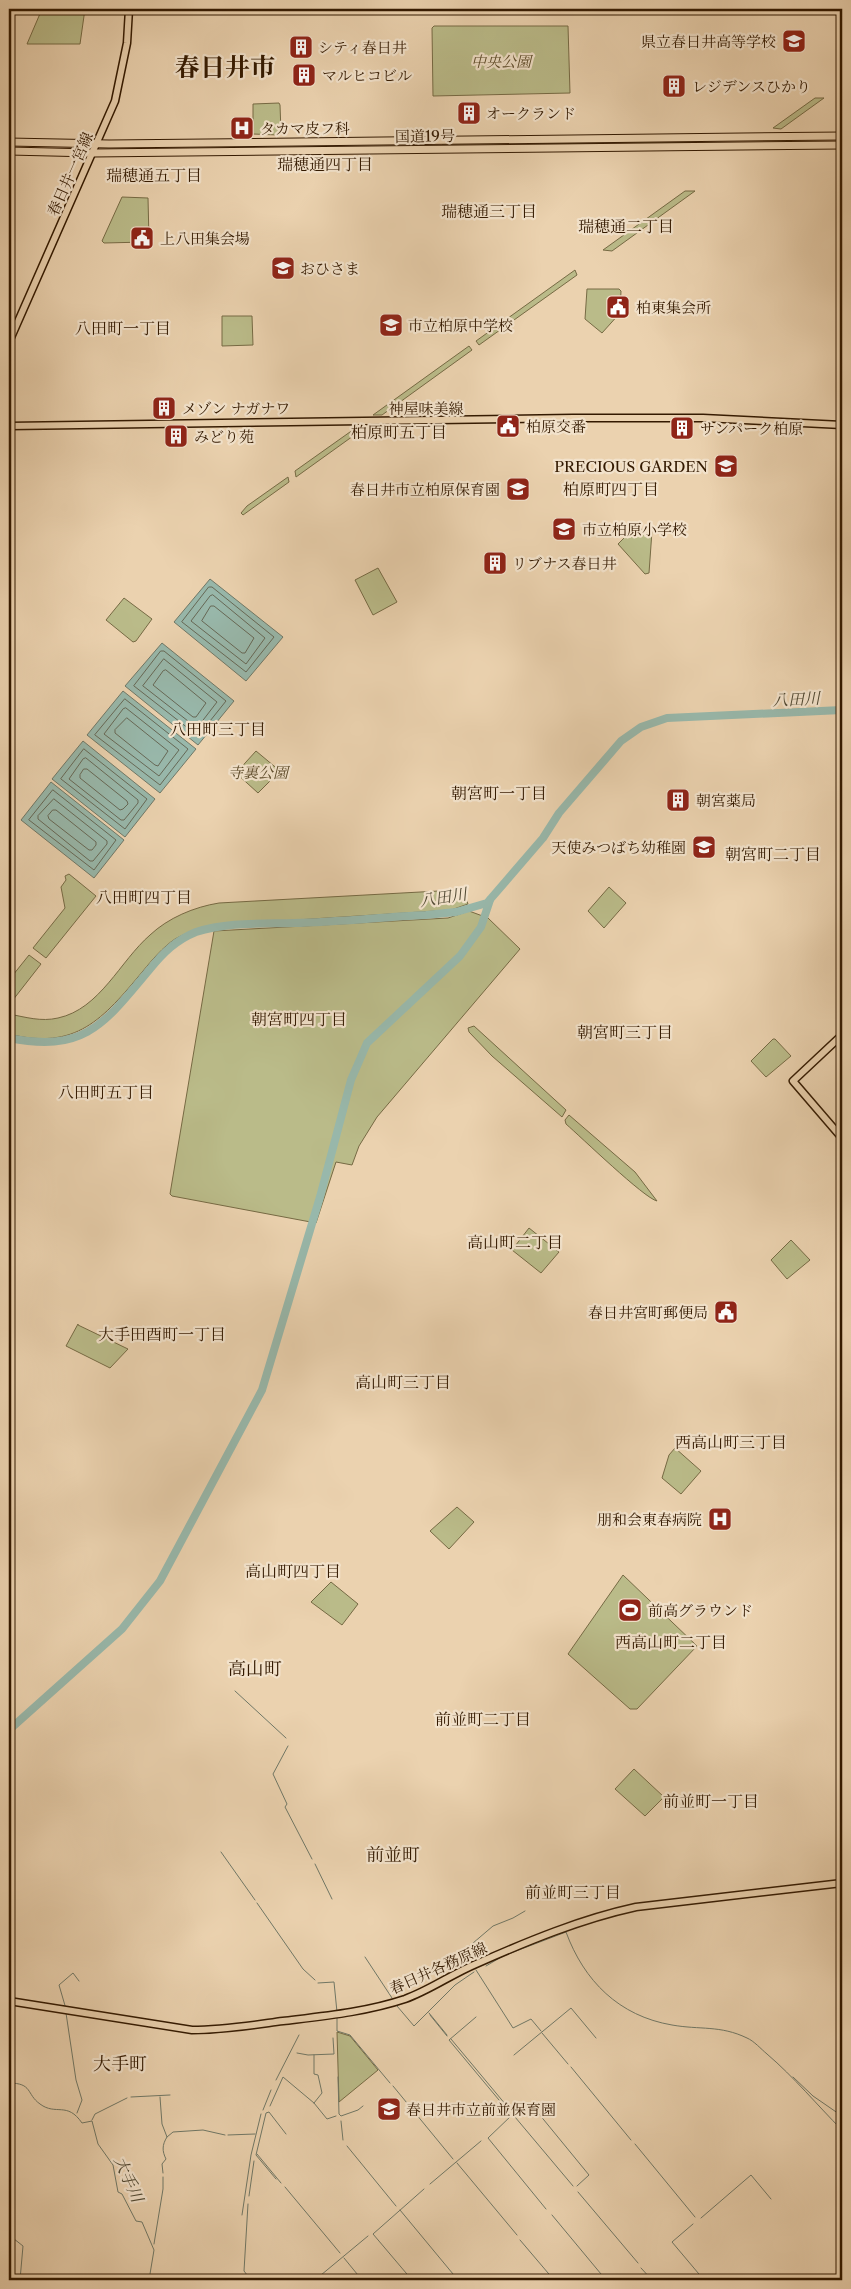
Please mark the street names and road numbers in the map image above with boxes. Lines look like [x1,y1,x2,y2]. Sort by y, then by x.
street label: 国道19号 [395,126,455,146]
street label: 春日井一宮線 [43,129,97,219]
street label: 神屋味美線 [388,399,464,418]
street label: 春日井各務原線 [386,1938,490,1998]

